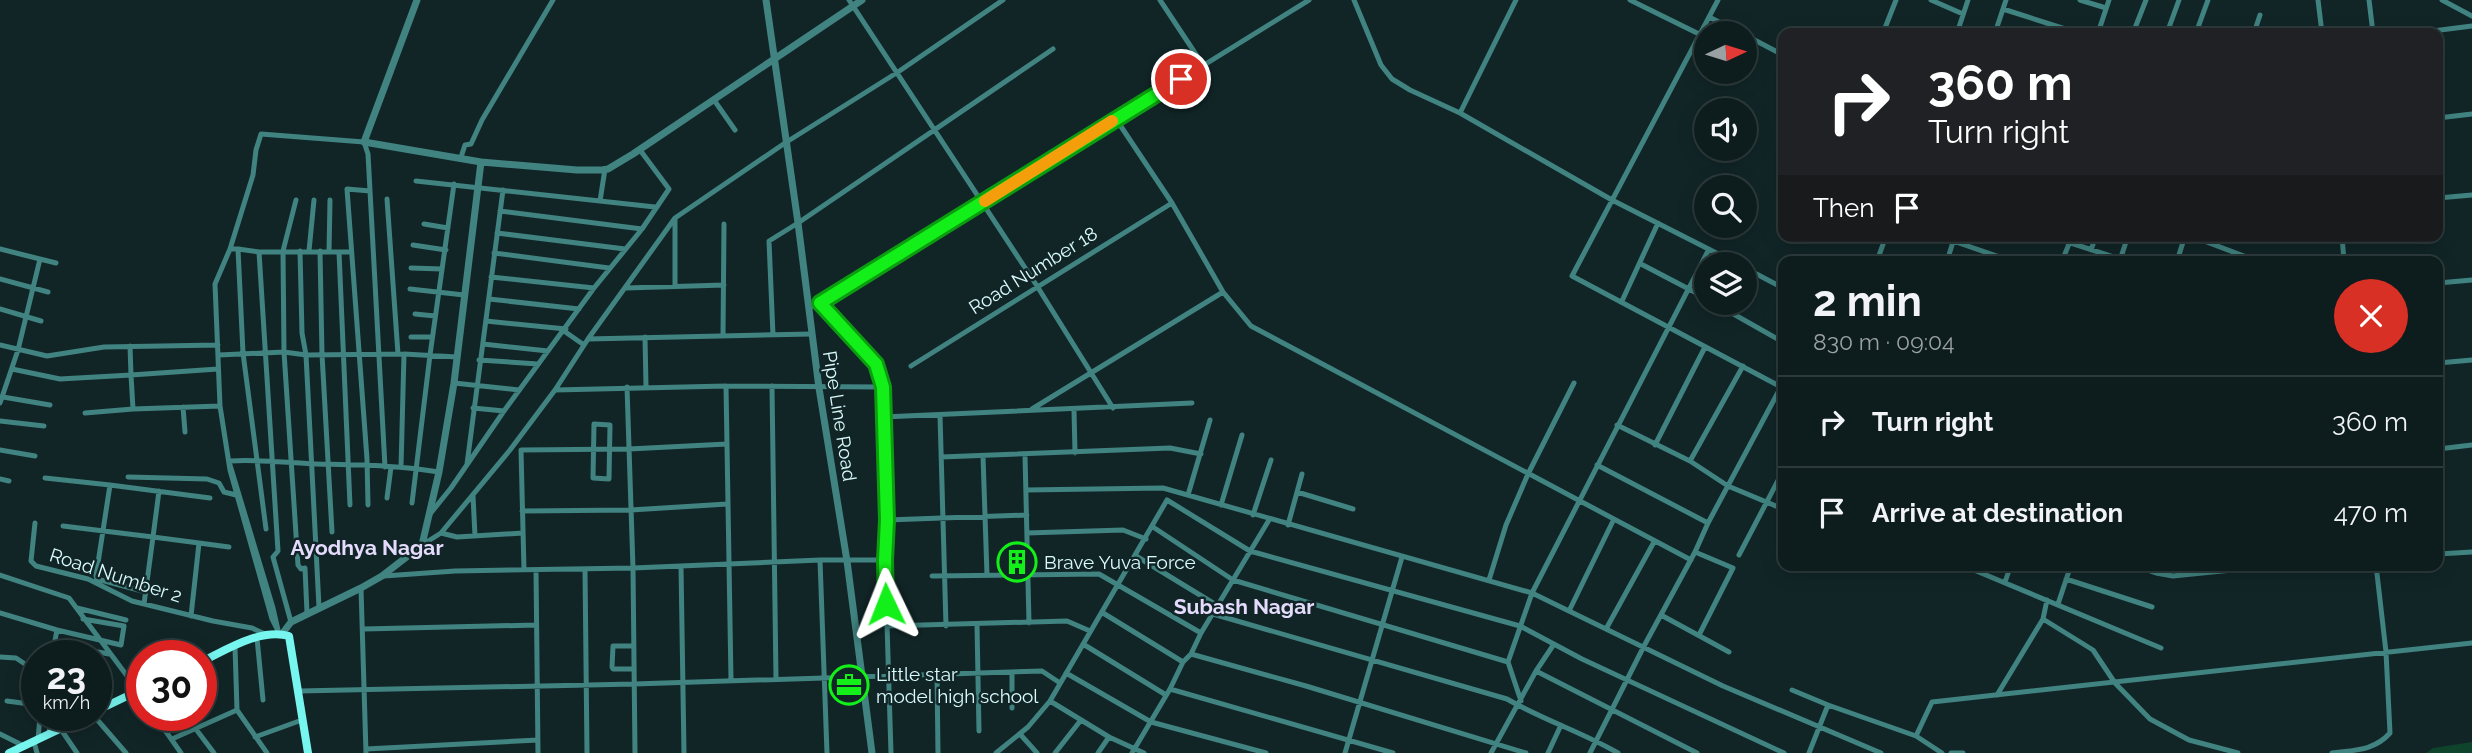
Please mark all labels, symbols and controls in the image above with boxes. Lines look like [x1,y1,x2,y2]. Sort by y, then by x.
north arrow [1694,21,1757,84]
map controls [1694,21,1757,315]
pin [1151,49,1211,109]
text: 360 m [1928,54,2073,111]
icon: right [1813,56,1904,147]
icon: arrive [1162,60,1200,98]
button: sound [1694,98,1757,161]
text: Turn right [1928,113,2069,150]
button: search [1694,175,1757,238]
icon: arrive [1888,189,1926,227]
text: Then [1813,193,1874,223]
street label: Road Number 18 [965,222,1101,318]
button: layers [1694,252,1757,315]
text: 2 min [1813,277,1922,326]
button: close [2334,279,2408,353]
text: 830 m · 09:04 [1813,328,1955,355]
street label: Pipe Line Road [819,349,861,483]
icon: right [1813,403,1851,441]
text: Turn right [1872,407,1993,437]
text: 360 m [2332,407,2408,437]
icon: arrive [1813,494,1851,532]
text: Arrive at destination [1872,498,2123,528]
text: 470 m [2334,498,2408,528]
district label: Ayodhya Nagar [290,535,444,560]
building icon: Brave Yuva Force [996,541,1038,583]
street label: Road Number 2 [47,543,185,607]
place label: Brave Yuva Force [1044,551,1196,573]
position arrow [849,567,923,641]
district label: Subash Nagar [1174,594,1314,619]
speed limit sign: 30 [126,640,217,731]
text: 23 [47,656,86,697]
place label: Little star model high school [876,663,1039,707]
office icon: Little star model high school [828,664,870,706]
text: km/h [43,692,90,713]

